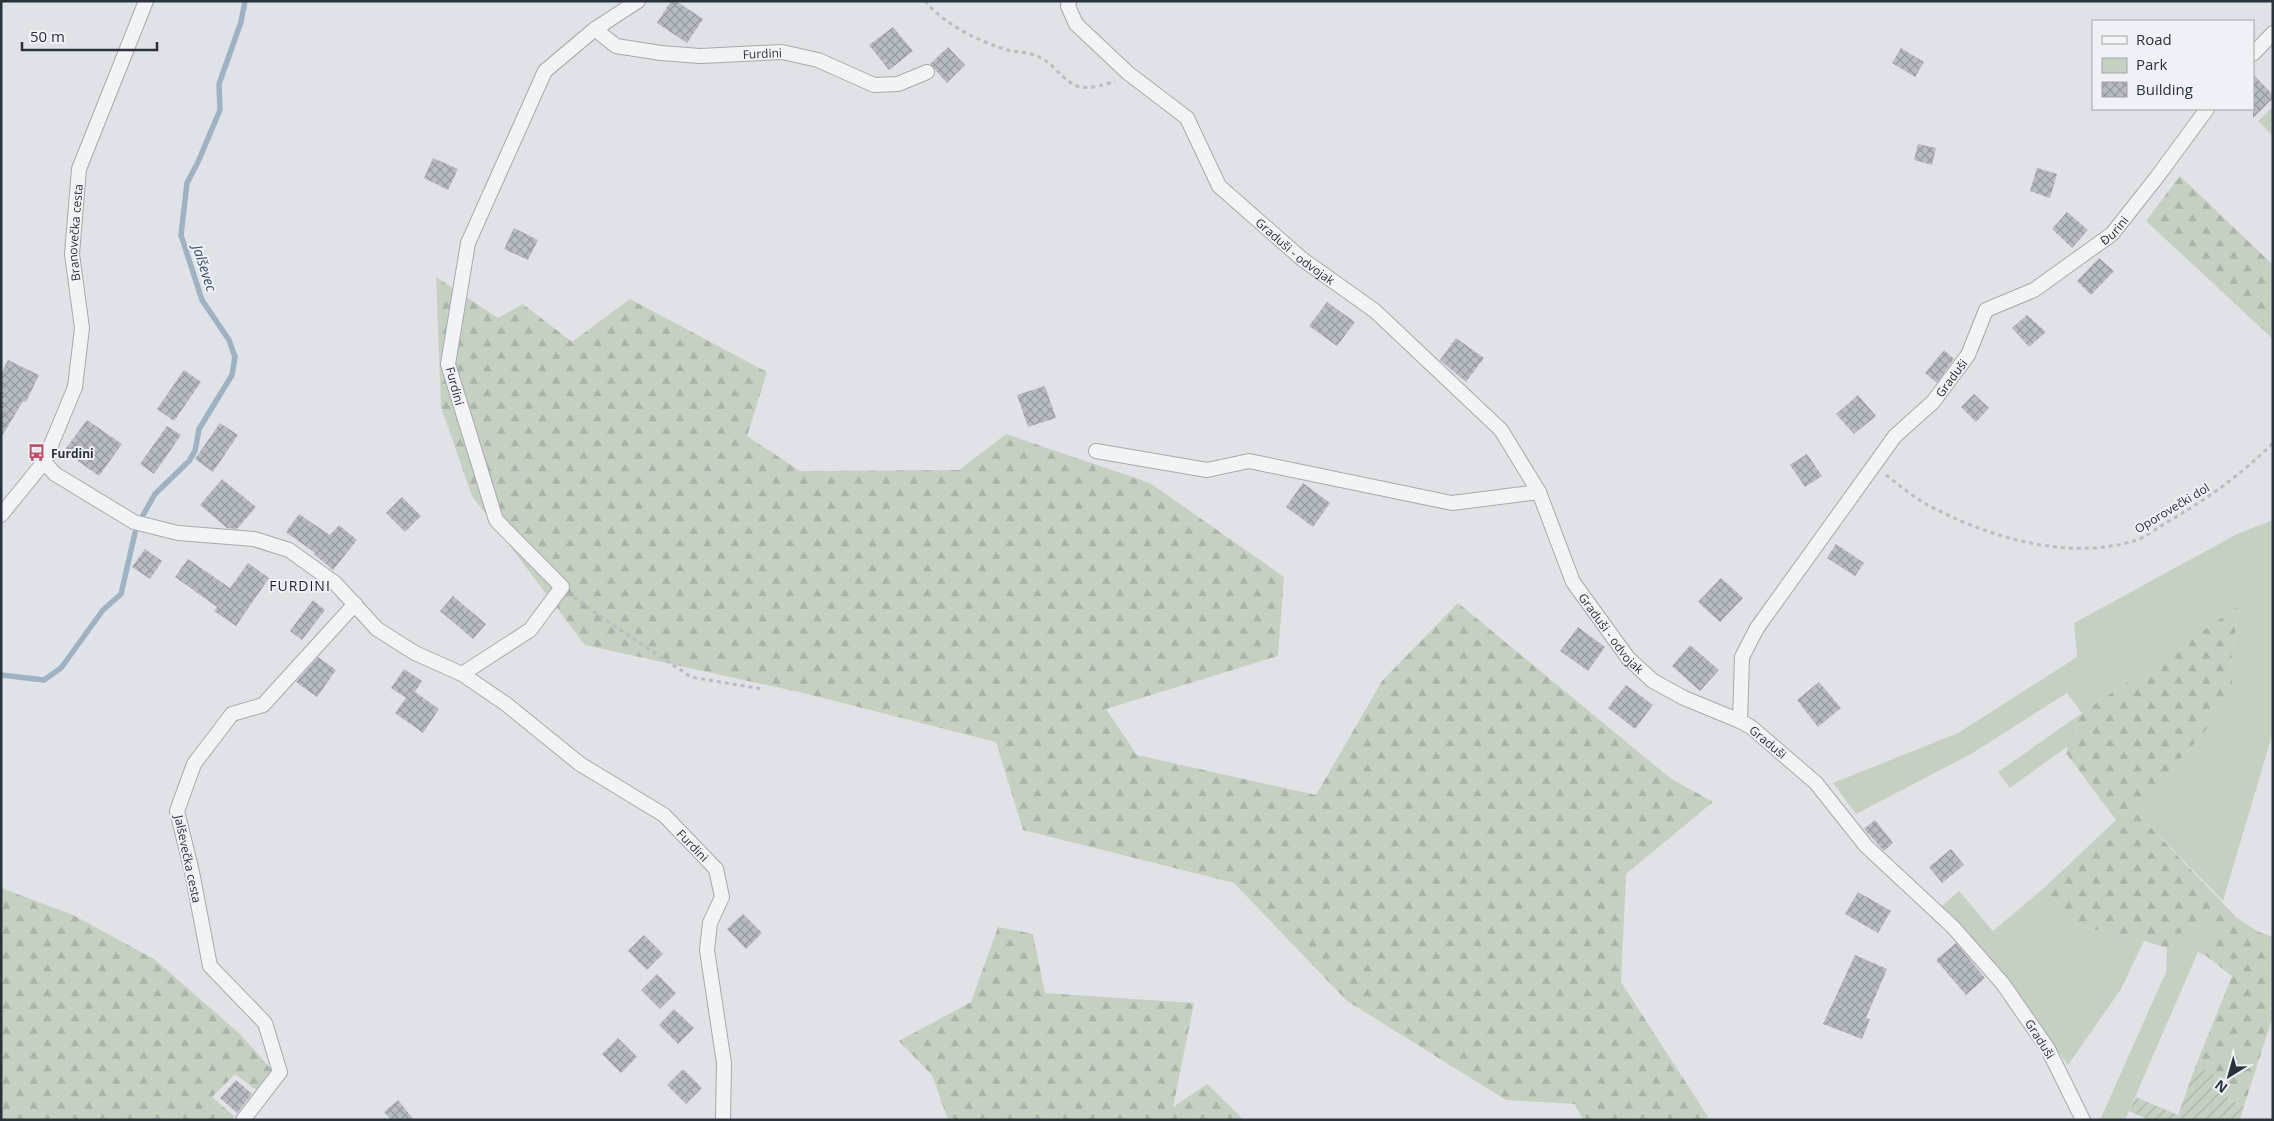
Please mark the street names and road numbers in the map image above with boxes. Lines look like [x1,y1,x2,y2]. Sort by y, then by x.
street label: Furdini [742,44,782,62]
street label: Branovečka cesta [63,183,86,282]
street label: Đurini [2096,212,2132,249]
street label: Graduši - odvojak [1252,214,1339,289]
street label: Graduši [1931,355,1971,400]
street label: Furdini [442,365,468,407]
street label: Oporovečki dol [2131,479,2213,537]
street label: Graduši - odvojak [1575,589,1648,678]
street label: Graduši [1746,721,1790,763]
street label: Jalševečka cesta [170,813,206,904]
street label: Furdini [673,825,713,865]
street label: Graduši [2021,1016,2059,1062]

